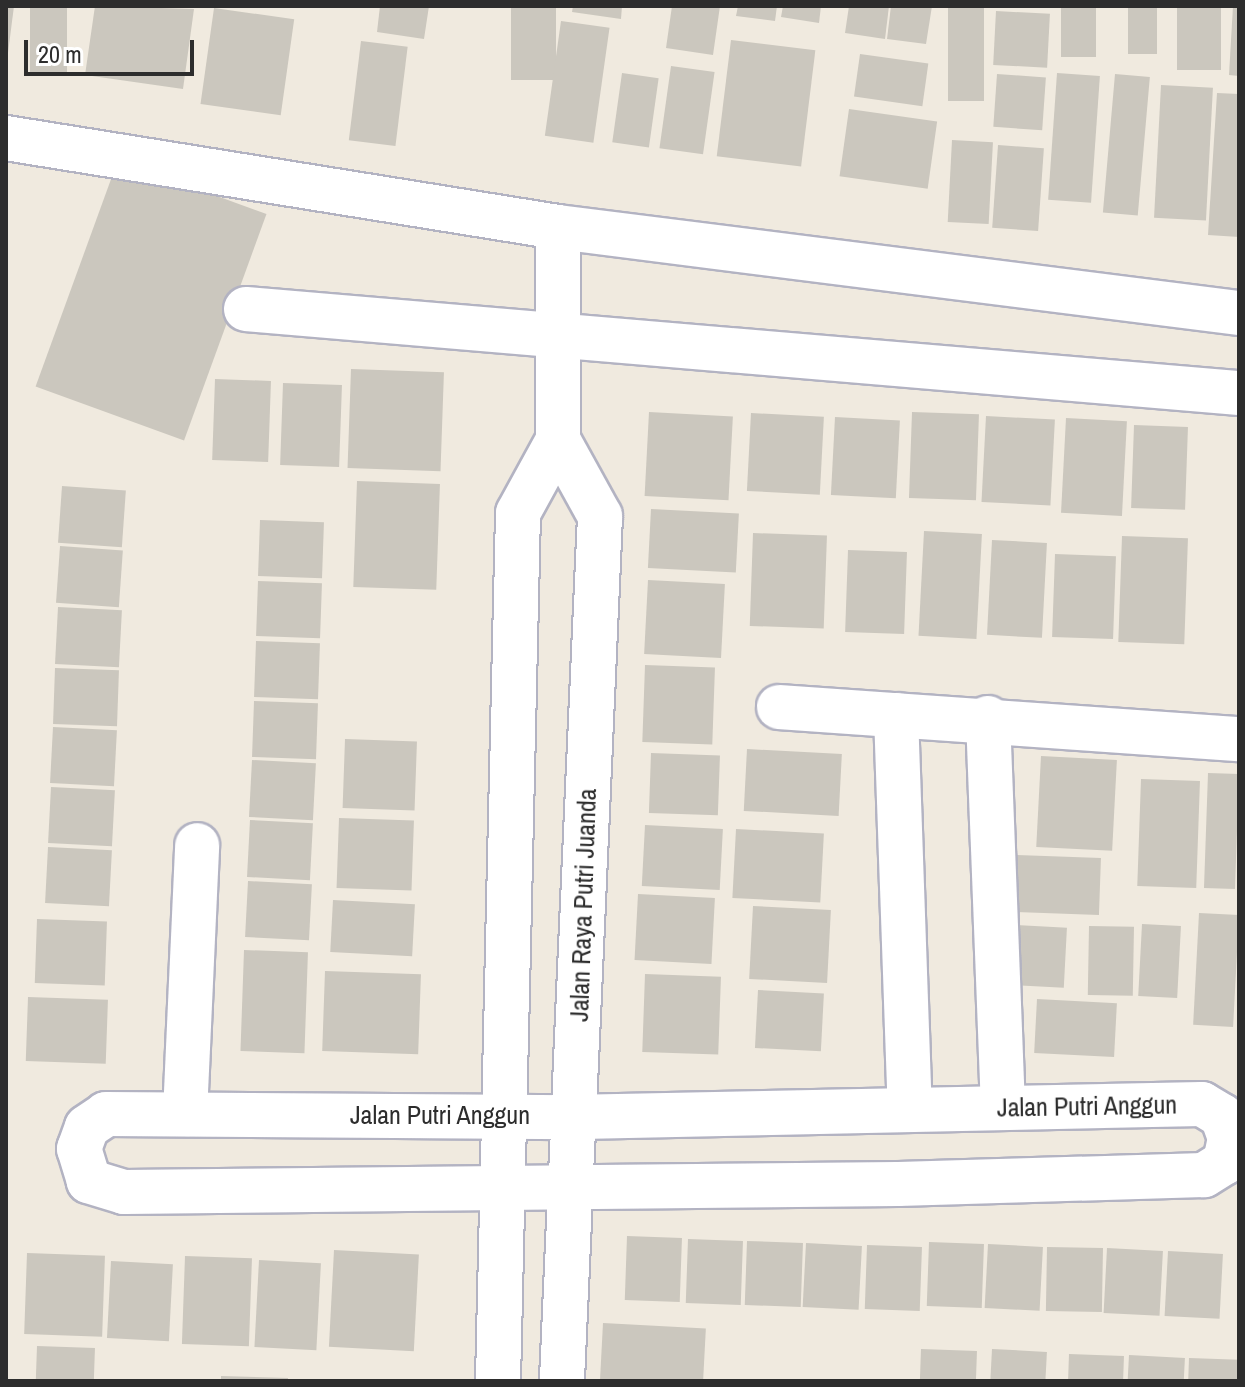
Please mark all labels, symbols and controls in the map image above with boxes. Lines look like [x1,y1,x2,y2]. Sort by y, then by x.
scale bar [28,24,198,74]
text: 20 m [38,38,82,70]
street label: Jalan Raya Putri Juanda [563,788,603,1022]
street label: Jalan Putri Anggun [996,1089,1178,1123]
street label: Jalan Putri Anggun [349,1099,531,1131]

